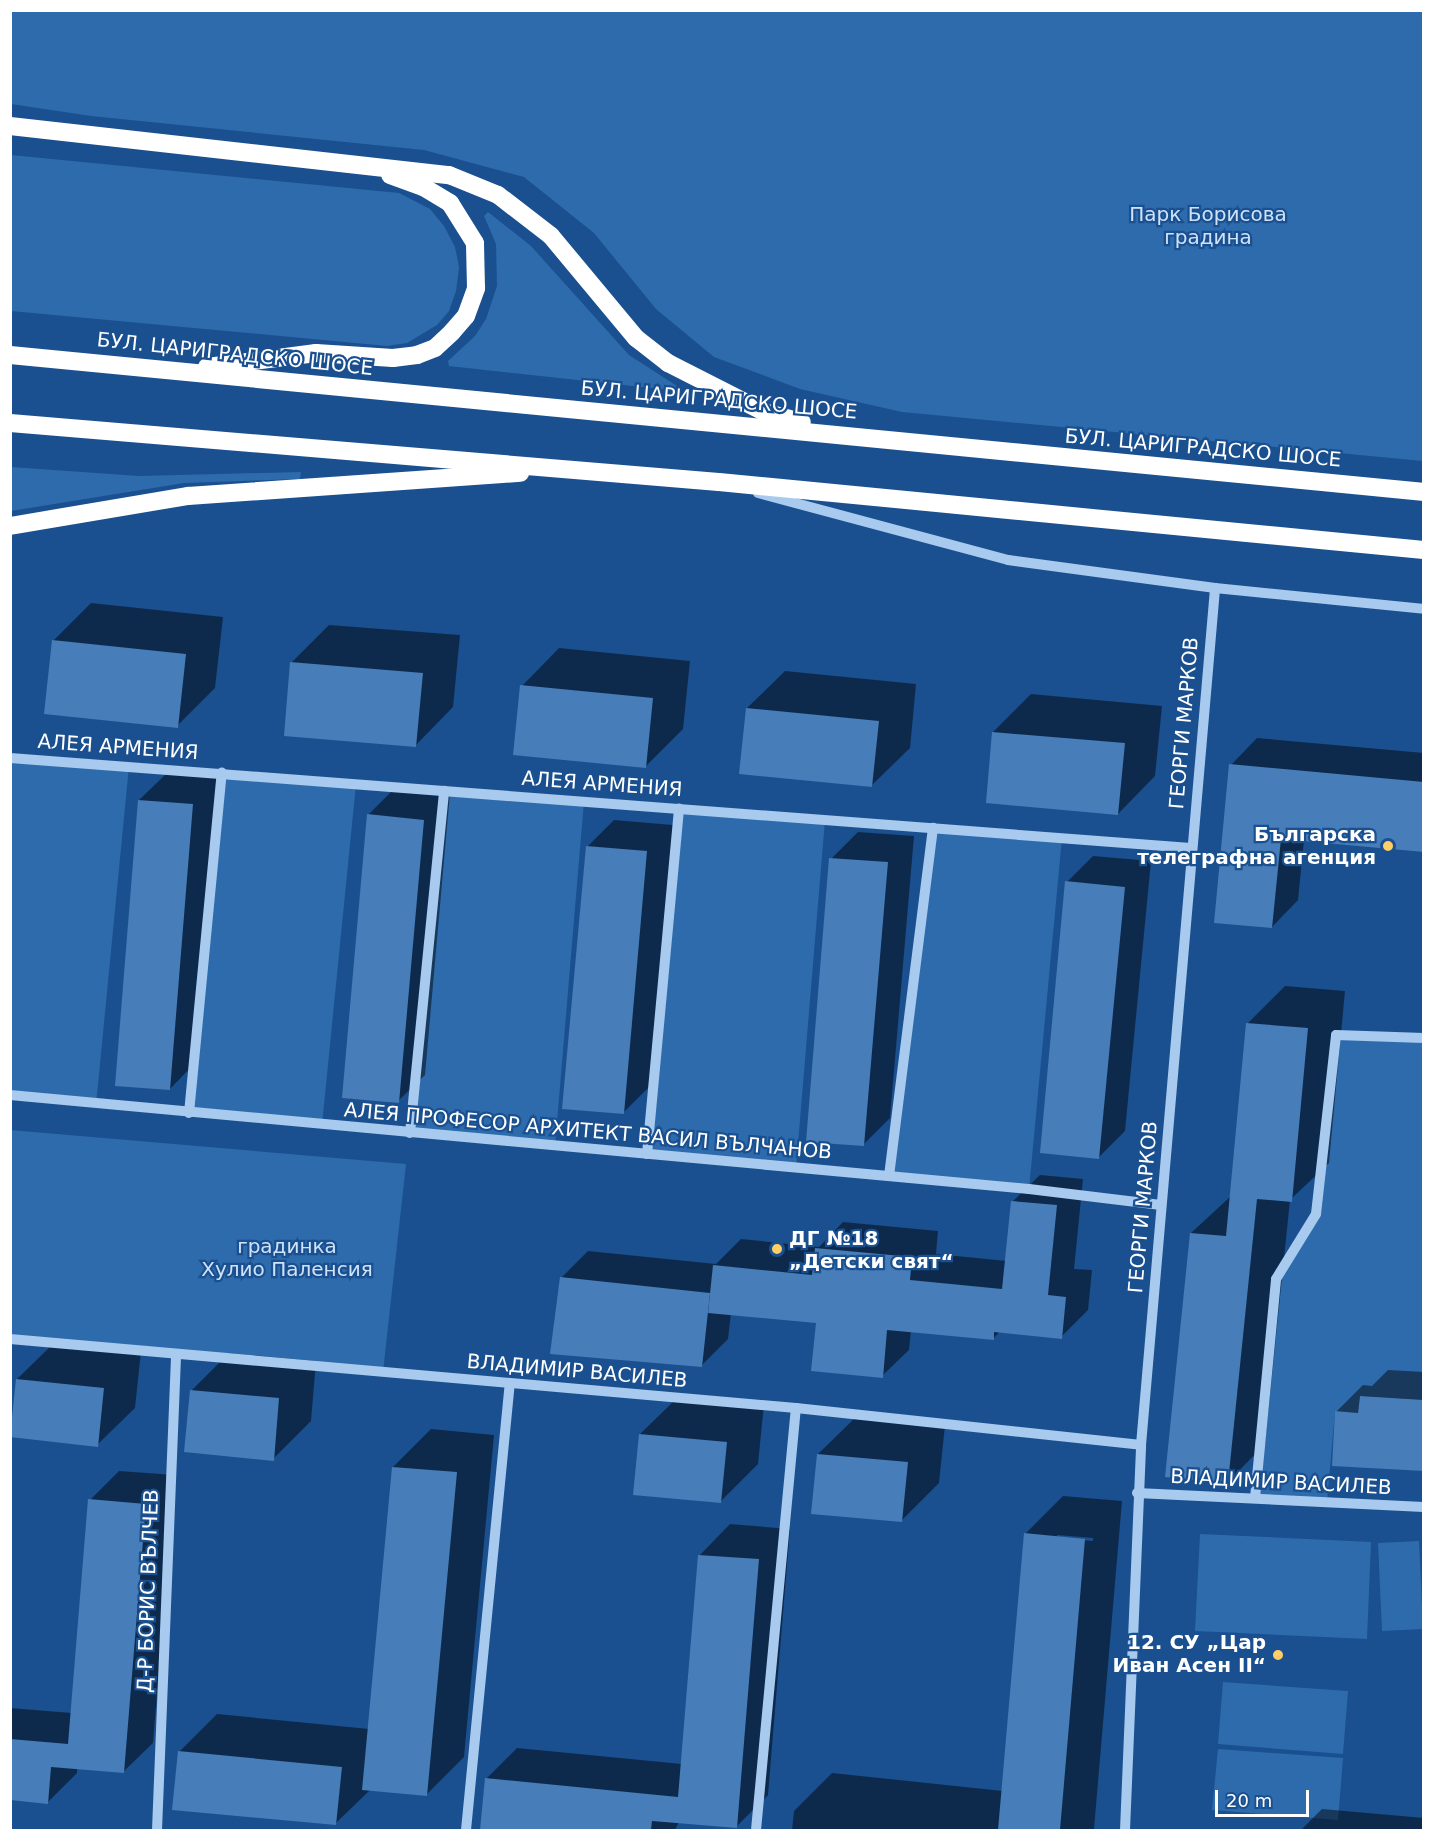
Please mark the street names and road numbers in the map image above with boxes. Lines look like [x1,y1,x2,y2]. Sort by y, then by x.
street label: БУЛ. ЦАРИГРАДСКО ШОСЕ [96,328,374,380]
street label: БУЛ. ЦАРИГРАДСКО ШОСЕ [580,376,858,424]
street label: БУЛ. ЦАРИГРАДСКО ШОСЕ [1064,424,1342,472]
street label: ГЕОРГИ МАРКОВ [1165,636,1203,810]
street label: АЛЕЯ АРМЕНИЯ [37,729,199,765]
street label: АЛЕЯ АРМЕНИЯ [521,766,683,802]
street label: АЛЕЯ ПРОФЕСОР АРХИТЕКТ ВАСИЛ ВЪЛЧАНОВ [343,1098,833,1164]
street label: ГЕОРГИ МАРКОВ [1124,1120,1162,1294]
street label: ВЛАДИМИР ВАСИЛЕВ [466,1349,688,1393]
street label: ВЛАДИМИР ВАСИЛЕВ [1170,1464,1392,1500]
street label: Д-Р БОРИС ВЪЛЧЕВ [132,1489,164,1693]

